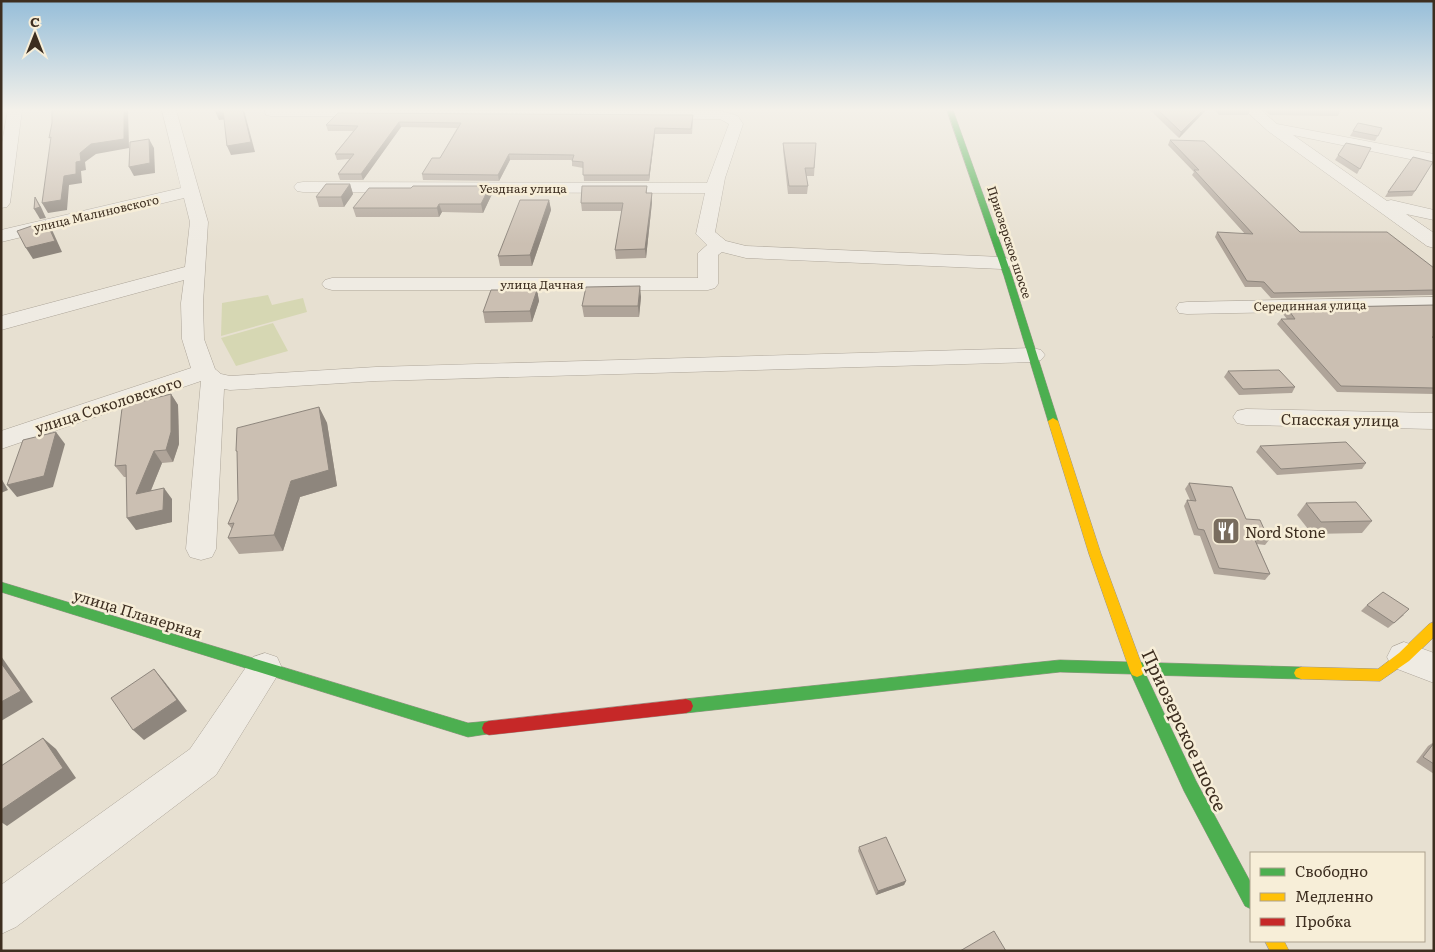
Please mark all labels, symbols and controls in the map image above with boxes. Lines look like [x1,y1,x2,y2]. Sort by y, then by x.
north arrow [10,10,60,60]
text: С [30,11,40,31]
street label: Уездная улица [479,179,567,197]
street label: Приозерское шоссе [983,183,1037,301]
street label: улица Малиновского [31,190,161,236]
street label: улица Дачная [500,275,584,293]
street label: Серединная улица [1254,295,1367,315]
street label: улица Соколовского [32,369,185,439]
street label: Спасская улица [1281,406,1400,432]
restaurant icon: Nord Stone [1211,516,1241,546]
place label: Nord Stone [1245,520,1326,543]
street label: улица Планерная [71,582,205,644]
street label: Приозерское шоссе [1136,644,1234,816]
legend [1250,852,1425,942]
text: Свободно [1295,859,1368,882]
text: Медленно [1295,884,1373,907]
text: Пробка [1295,909,1352,932]

